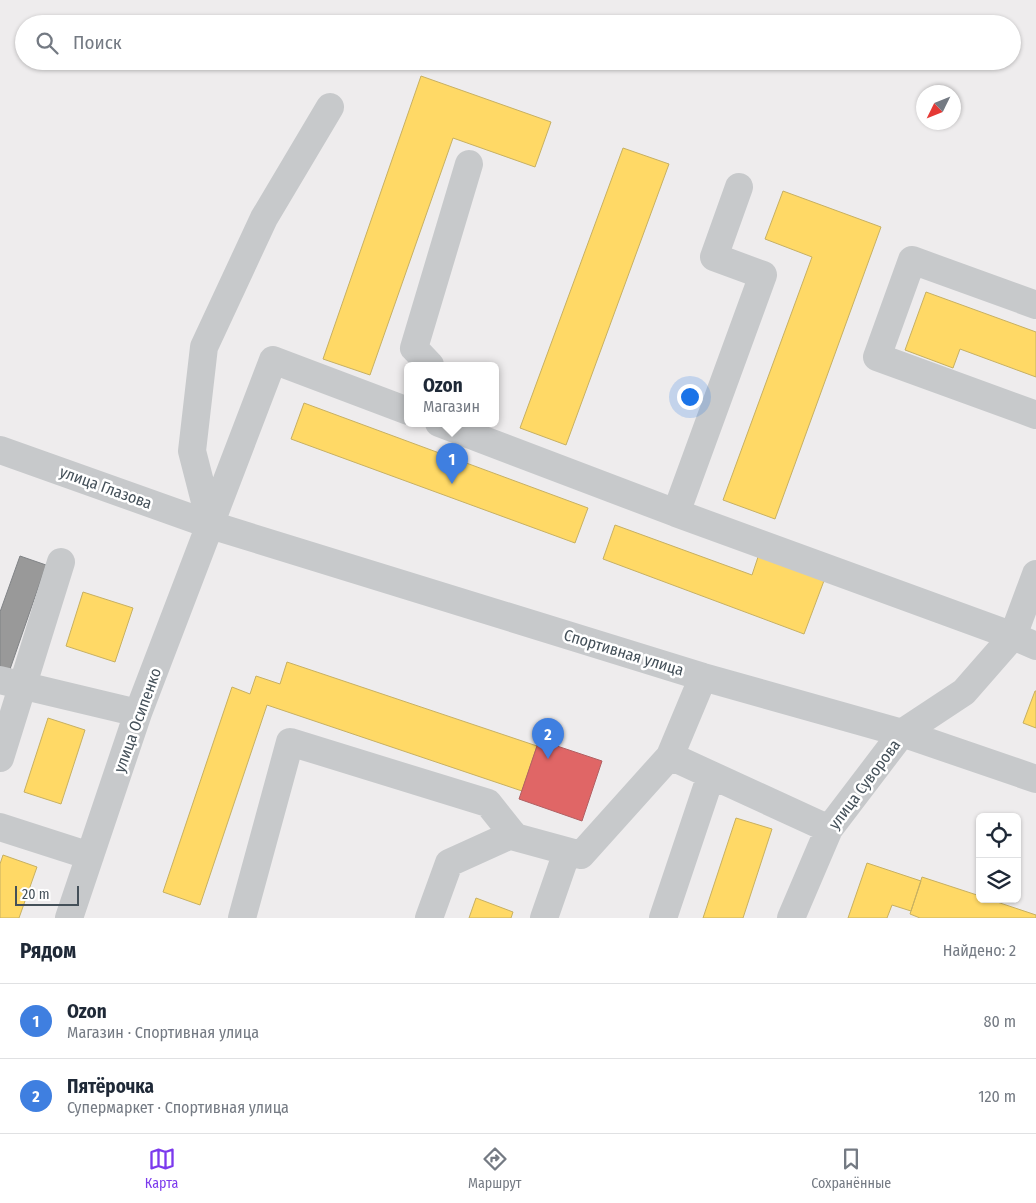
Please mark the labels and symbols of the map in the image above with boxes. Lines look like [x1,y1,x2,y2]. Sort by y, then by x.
north arrow [916,85,961,130]
your location [677,384,703,410]
pin: 1 [436,443,468,484]
street label: улица Глазова [57,462,155,513]
street label: Спортивная улица [562,625,686,680]
street label: улица Осипенко [110,665,165,775]
pin: 2 [532,718,564,759]
street label: улица Суворова [825,736,904,833]
scale bar [15,883,79,906]

